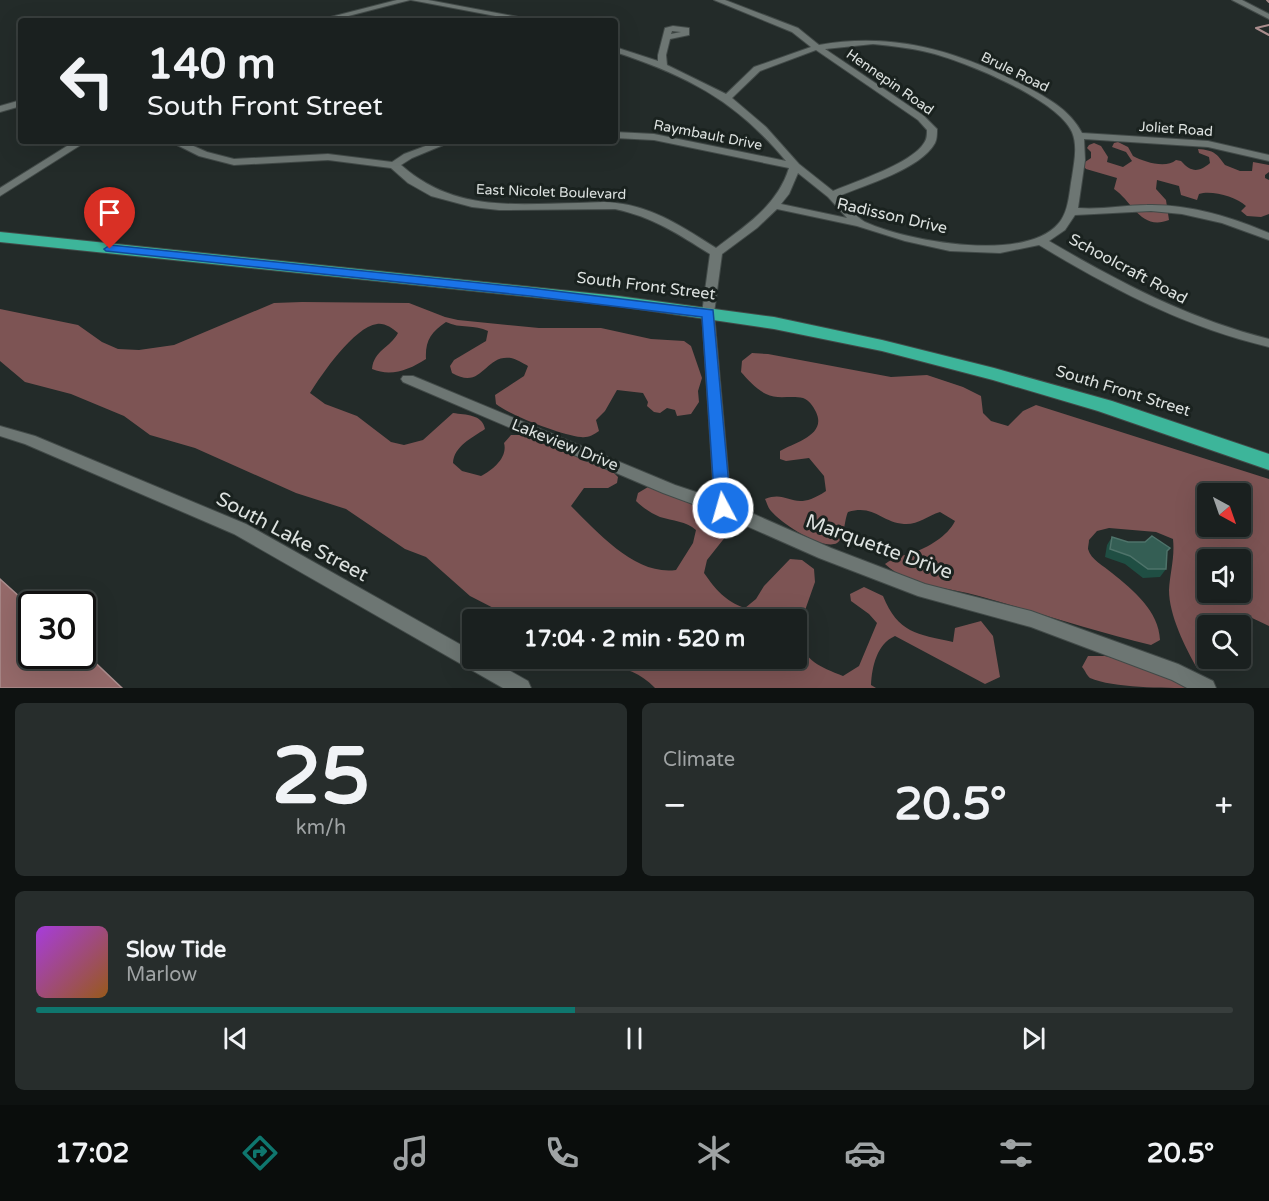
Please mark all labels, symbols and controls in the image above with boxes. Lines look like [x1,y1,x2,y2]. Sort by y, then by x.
text: 140 m [147,39,276,90]
icon: left [48,42,126,120]
street label: Hennepin Road [843,46,937,118]
street label: Brule Road [978,48,1052,96]
text: South Front Street [147,90,383,123]
street label: Raymbault Drive [652,116,764,154]
street label: Joliet Road [1138,118,1214,140]
street label: East Nicolet Boulevard [476,181,626,203]
pin [84,187,135,249]
street label: Radisson Drive [835,194,949,238]
icon: arrive [93,196,126,229]
street label: Schoolcraft Road [1065,229,1191,309]
street label: South Front Street [575,268,717,304]
street label: South Front Street [1053,361,1193,421]
street label: Lakeview Drive [509,414,621,476]
position arrow [691,476,755,540]
north arrow [1197,483,1251,537]
map controls [1197,483,1251,669]
street label: South Lake Street [212,487,372,587]
street label: Marquette Drive [802,509,956,585]
button: sound [1197,549,1251,603]
speed limit sign: 30 [18,591,96,669]
button: search [1197,615,1251,669]
text: 17:04 · 2 min · 520 m [524,626,745,652]
text: 25 [272,730,370,824]
text: Climate [663,748,735,772]
text: 20.5° [894,778,1007,832]
text: − [663,786,687,825]
text: + [1214,786,1233,825]
text: km/h [296,816,346,840]
text: Slow Tide [126,937,226,963]
text: Marlow [126,963,197,987]
icon: previous [219,1022,252,1055]
icon: pause [618,1022,651,1055]
icon: next [1017,1022,1050,1055]
icon: directions [239,1132,281,1174]
icon: music [390,1132,432,1174]
icon: phone [541,1132,583,1174]
icon: climate [693,1132,735,1174]
icon: car [844,1132,886,1174]
icon: filters [995,1132,1037,1174]
text: 17:02 [55,1137,130,1170]
text: 20.5° [1147,1137,1214,1170]

